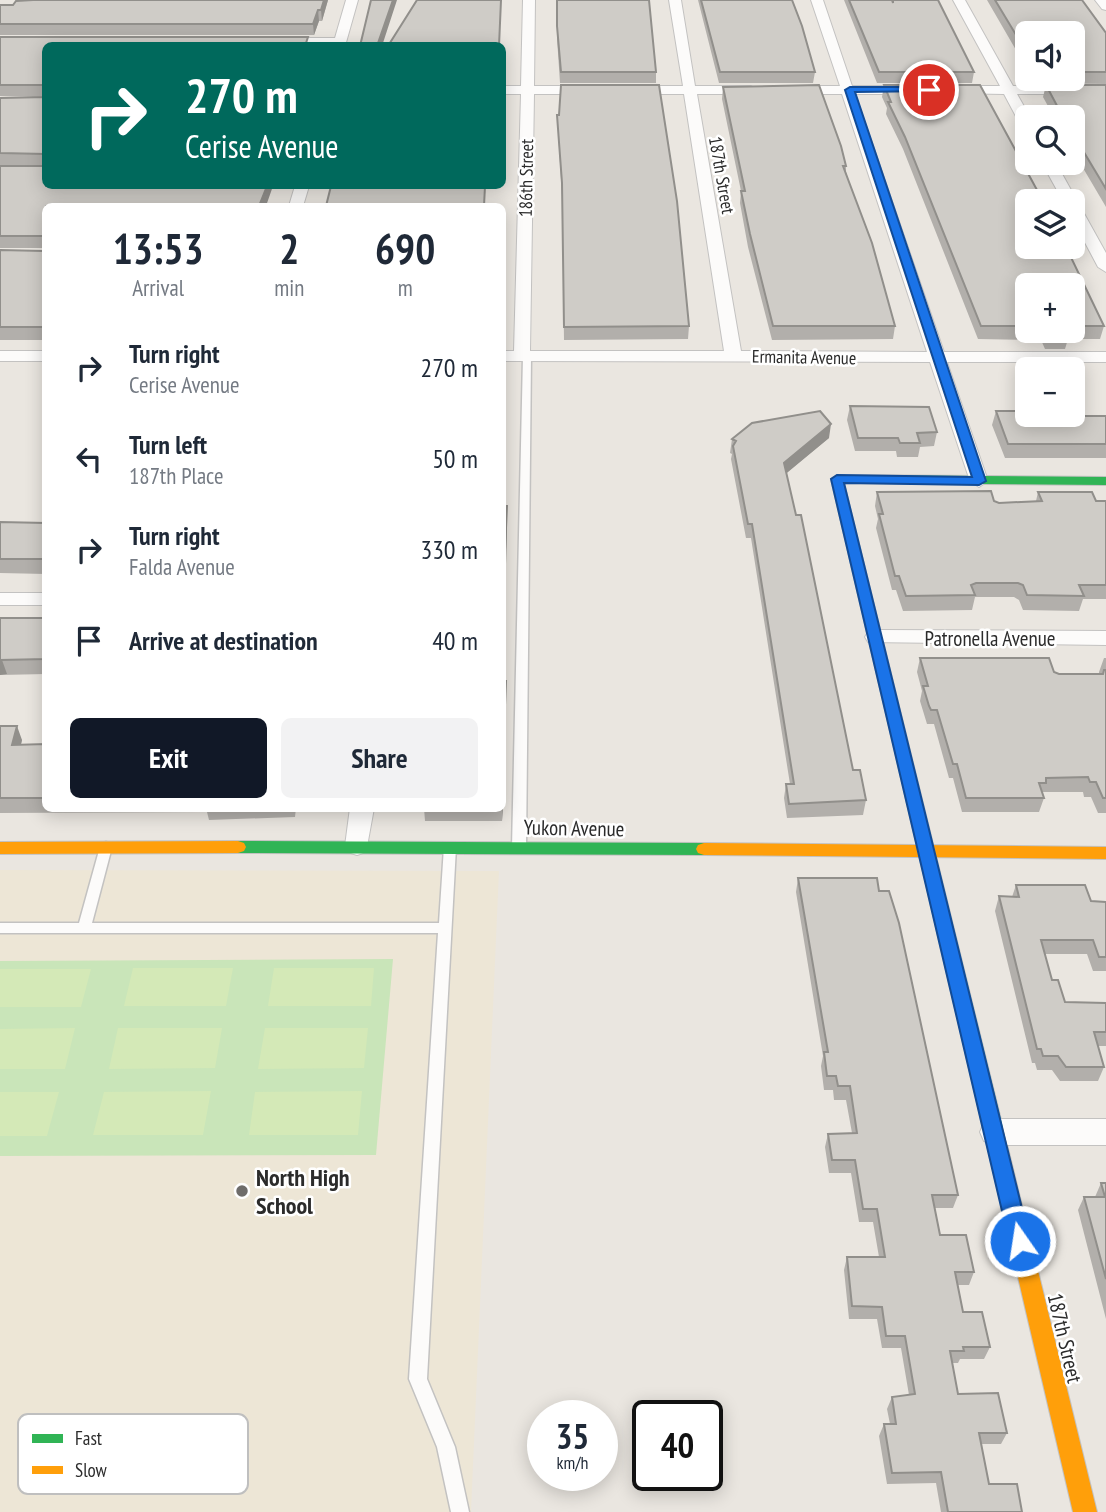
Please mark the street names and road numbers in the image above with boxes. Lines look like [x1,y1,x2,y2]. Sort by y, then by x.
street label: 187th Street [704,135,740,215]
street label: 186th Street [514,139,538,217]
street label: Ermanita Avenue [752,345,856,369]
street label: Patronella Avenue [925,625,1055,652]
street label: Yukon Avenue [523,814,625,842]
street label: 187th Street [1042,1291,1088,1386]

